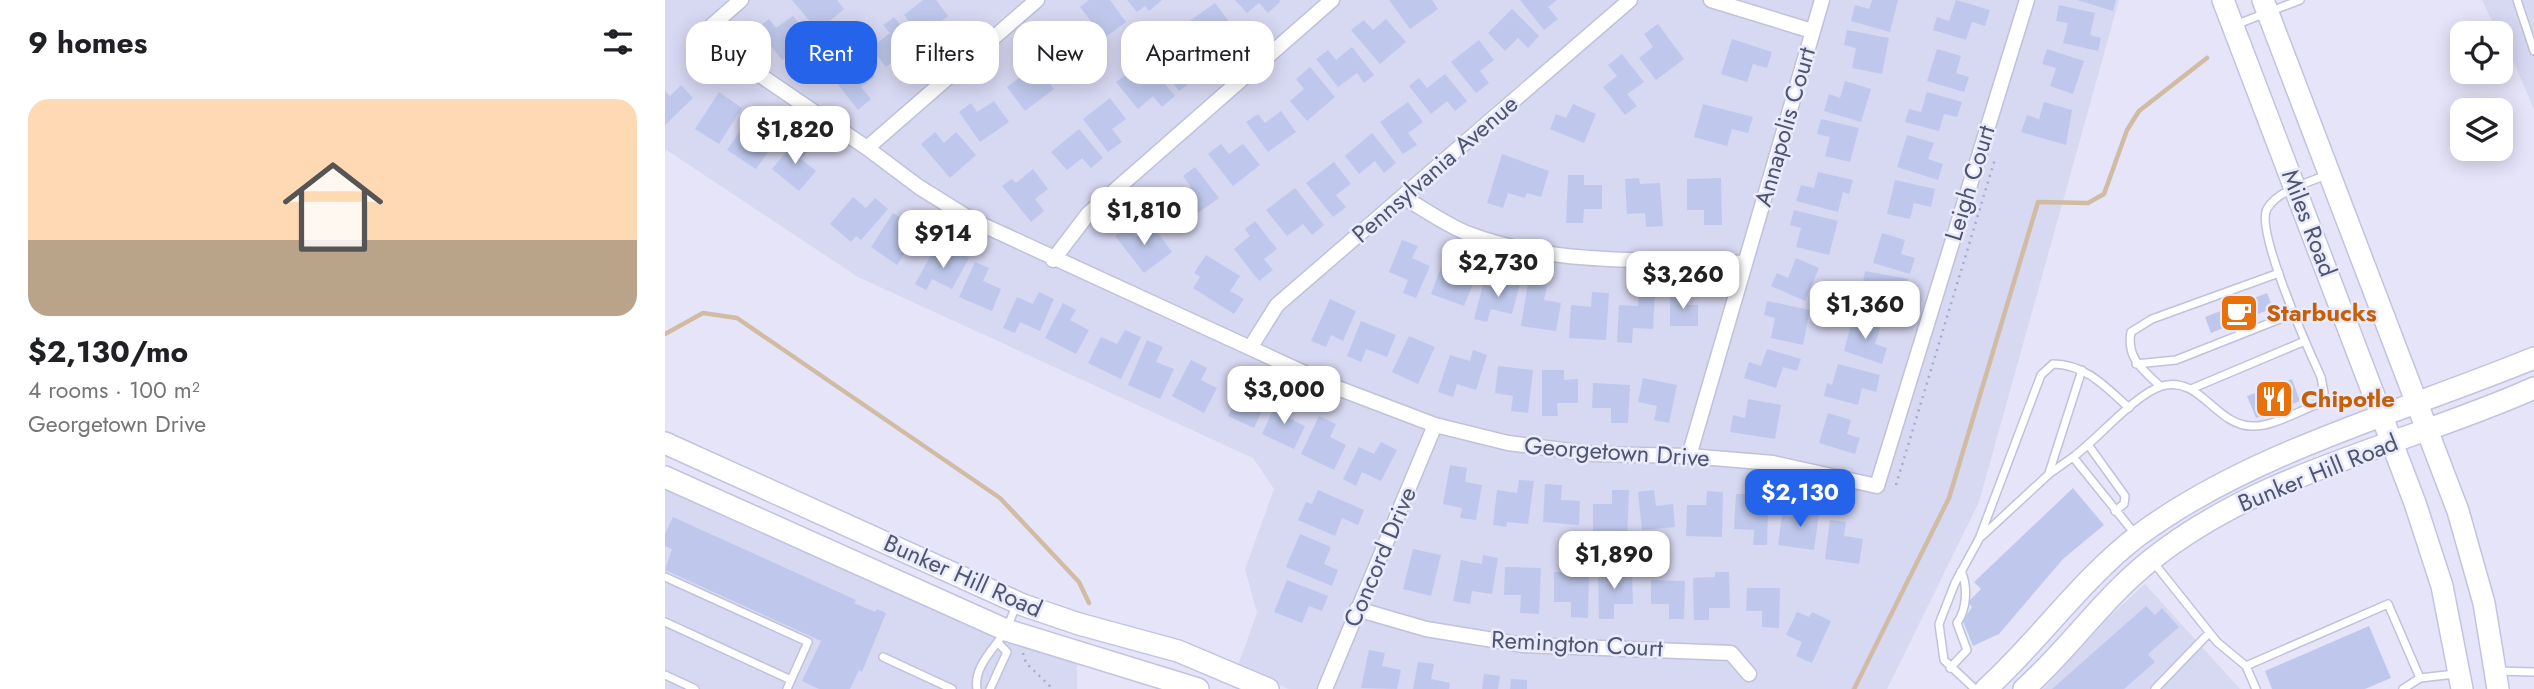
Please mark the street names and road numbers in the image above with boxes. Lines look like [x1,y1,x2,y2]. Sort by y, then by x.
street label: Annapolis Court [1745,43,1824,211]
street label: Pennsylvania Avenue [1344,87,1525,251]
street label: Leigh Court [1935,121,2004,245]
street label: Miles Road [2273,164,2346,281]
street label: Bunker Hill Road [2232,424,2403,521]
street label: Georgetown Drive [1523,428,1711,475]
street label: Concord Drive [1334,481,1425,632]
street label: Bunker Hill Road [878,525,1048,626]
street label: Remington Court [1490,622,1664,665]

